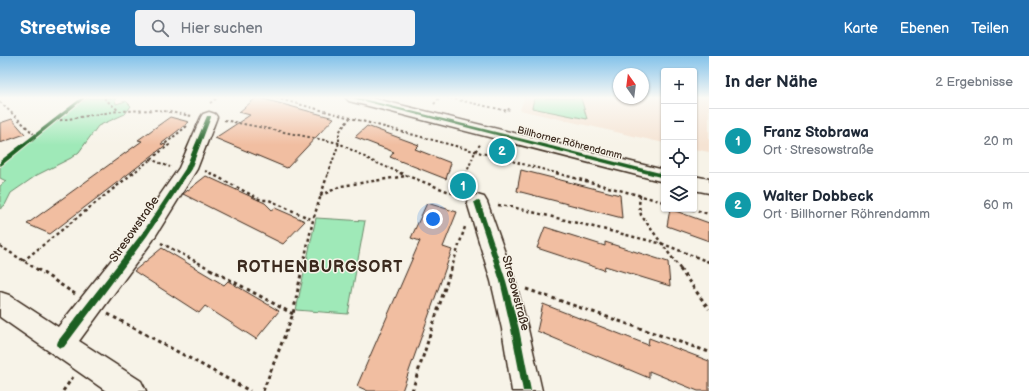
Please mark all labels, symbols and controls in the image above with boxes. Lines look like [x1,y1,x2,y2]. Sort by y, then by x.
search box [135,10,415,46]
text: Streetwise [20,17,111,40]
icon: search [149,17,171,39]
text: Hier suchen [181,19,263,38]
text: Karte [844,20,878,37]
text: Ebenen [900,20,949,37]
text: Teilen [971,20,1009,37]
north arrow [613,68,649,104]
map controls [661,68,697,212]
button: + [661,68,697,104]
text: In der Nähe [725,72,818,92]
text: 2 Ergebnisse [935,74,1013,90]
button: − [661,104,697,140]
text: Franz Stobrawa [763,123,869,142]
street label: Billhorner Röhrendamm [516,124,623,162]
text: 1 [735,133,741,149]
text: 20 m [983,133,1013,149]
pin: 2 [489,136,515,166]
button: locate [661,140,697,176]
text: Ort · Stresowstraße [763,142,874,158]
pin: 1 [450,171,476,201]
button: layers [661,176,697,212]
text: Walter Dobbeck [763,187,873,206]
street label: Stresowstraße [106,193,163,265]
text: 2 [734,197,742,213]
text: 60 m [983,197,1013,213]
text: Ort · Billhorner Röhrendamm [763,206,930,222]
your location [423,209,443,229]
street label: Stresowstraße [498,254,533,332]
district label: ROTHENBURGSORT [237,258,403,277]

